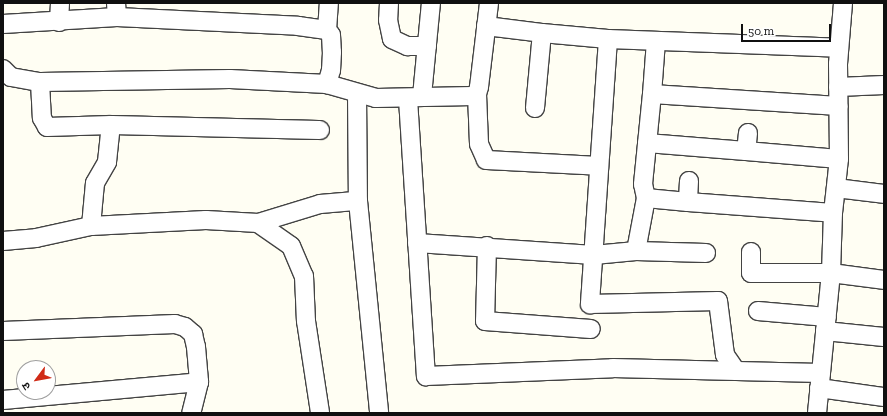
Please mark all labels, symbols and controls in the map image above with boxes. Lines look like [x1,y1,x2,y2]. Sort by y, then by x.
scale bar [743,16,833,42]
text: 50 m [748,24,774,38]
north arrow [16,360,56,400]
text: उ [19,380,33,392]

